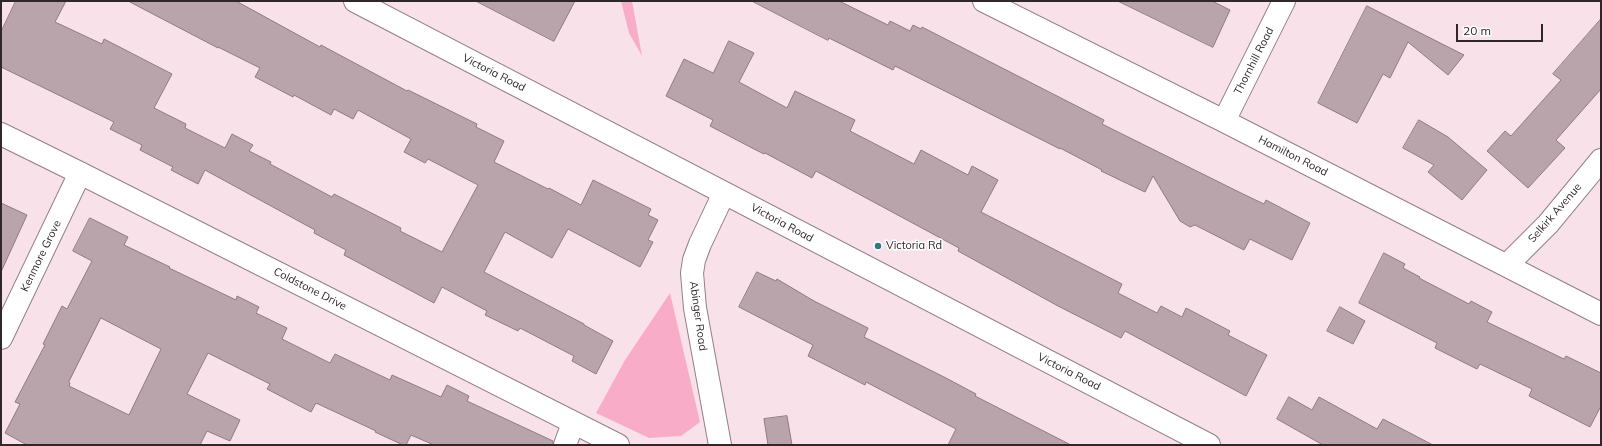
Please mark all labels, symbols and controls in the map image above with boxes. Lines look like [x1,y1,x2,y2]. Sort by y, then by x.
scale bar [1458,16,1545,42]
text: 20 m [1463,23,1491,38]
street label: Thornhill Road [1231,25,1277,97]
street label: Victoria Road [460,51,528,95]
street label: Hamilton Road [1256,133,1330,179]
street label: Selkirk Avenue [1526,181,1584,245]
street label: Victoria Road [748,201,816,245]
street label: Kenmore Grove [18,218,64,294]
place label: Victoria Rd [886,239,942,253]
marker: Victoria Rd [873,241,883,251]
street label: Coldstone Drive [271,265,349,313]
street label: Abinger Road [687,280,709,352]
street label: Victoria Road [1035,350,1103,394]

